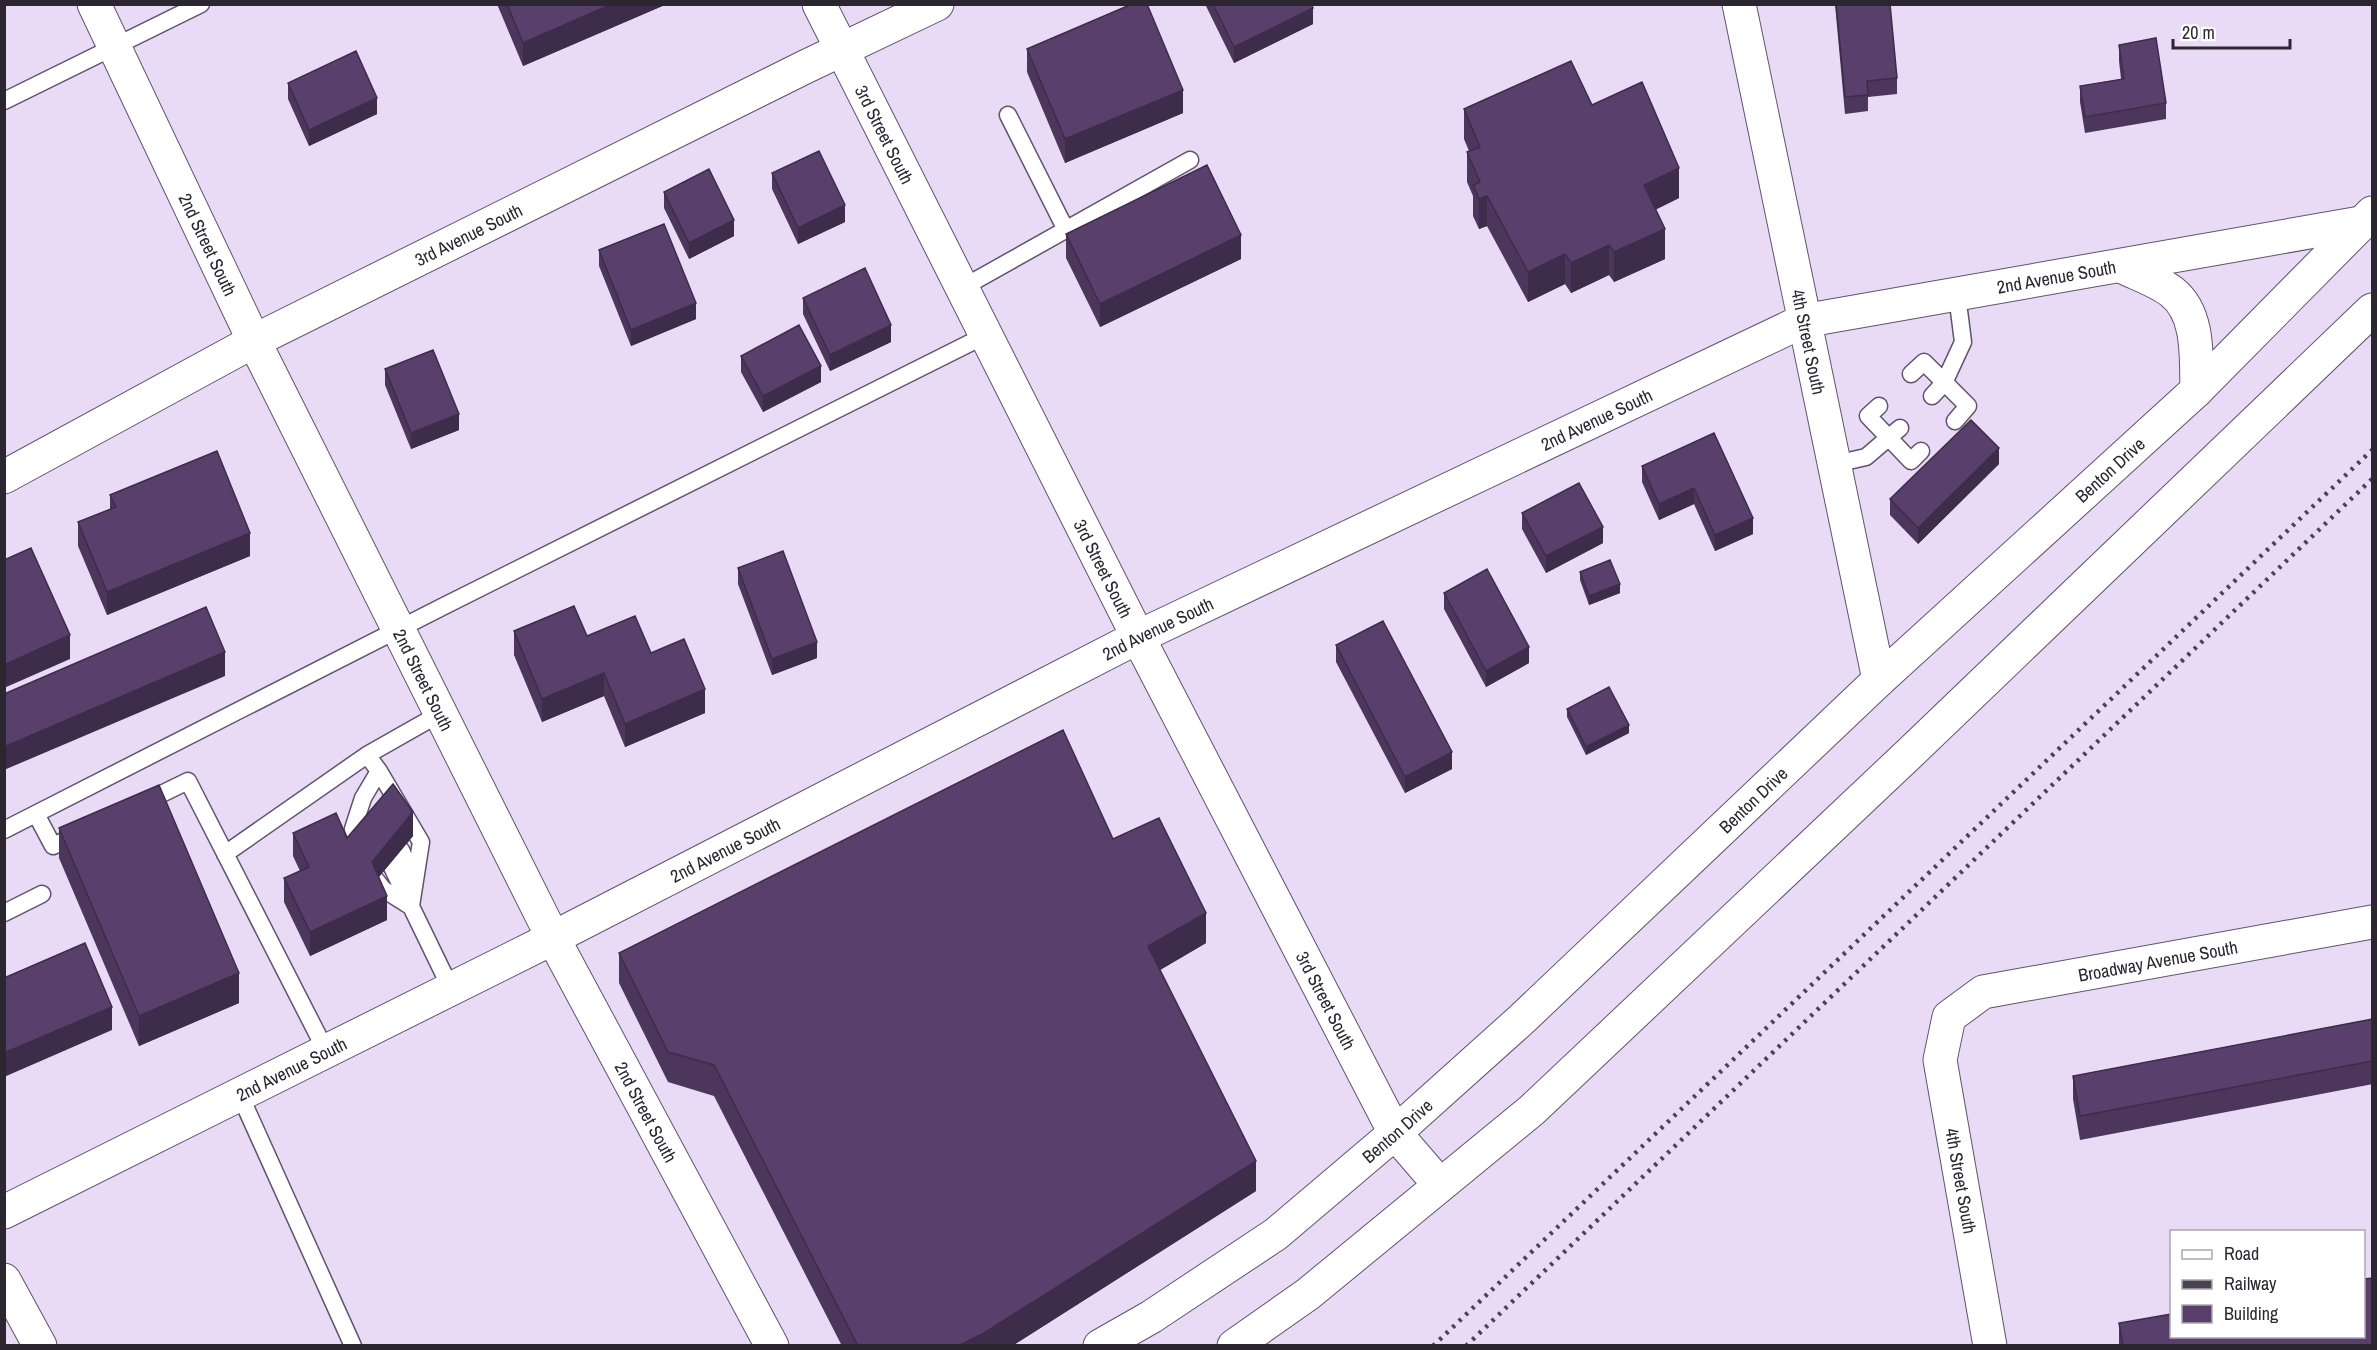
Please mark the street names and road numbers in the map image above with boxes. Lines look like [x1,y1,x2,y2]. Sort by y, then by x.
street label: 3rd Street South [849,81,920,188]
street label: 2nd Street South [173,189,243,300]
street label: 3rd Avenue South [410,197,526,272]
street label: 2nd Avenue South [1995,254,2118,299]
street label: 4th Street South [1786,287,1832,397]
street label: 2nd Avenue South [1537,382,1656,456]
street label: Benton Drive [2069,431,2150,508]
street label: 3rd Street South [1068,515,1139,622]
street label: 2nd Avenue South [1098,591,1217,666]
street label: 2nd Street South [388,625,460,735]
street label: Benton Drive [1713,761,1793,838]
street label: 2nd Avenue South [666,811,784,888]
street label: Broadway Avenue South [2076,934,2239,987]
street label: 3rd Street South [1290,947,1362,1054]
street label: 2nd Avenue South [232,1031,351,1107]
street label: 2nd Street South [609,1057,684,1167]
street label: Benton Drive [1356,1093,1438,1168]
street label: 4th Street South [1939,1126,1983,1236]

